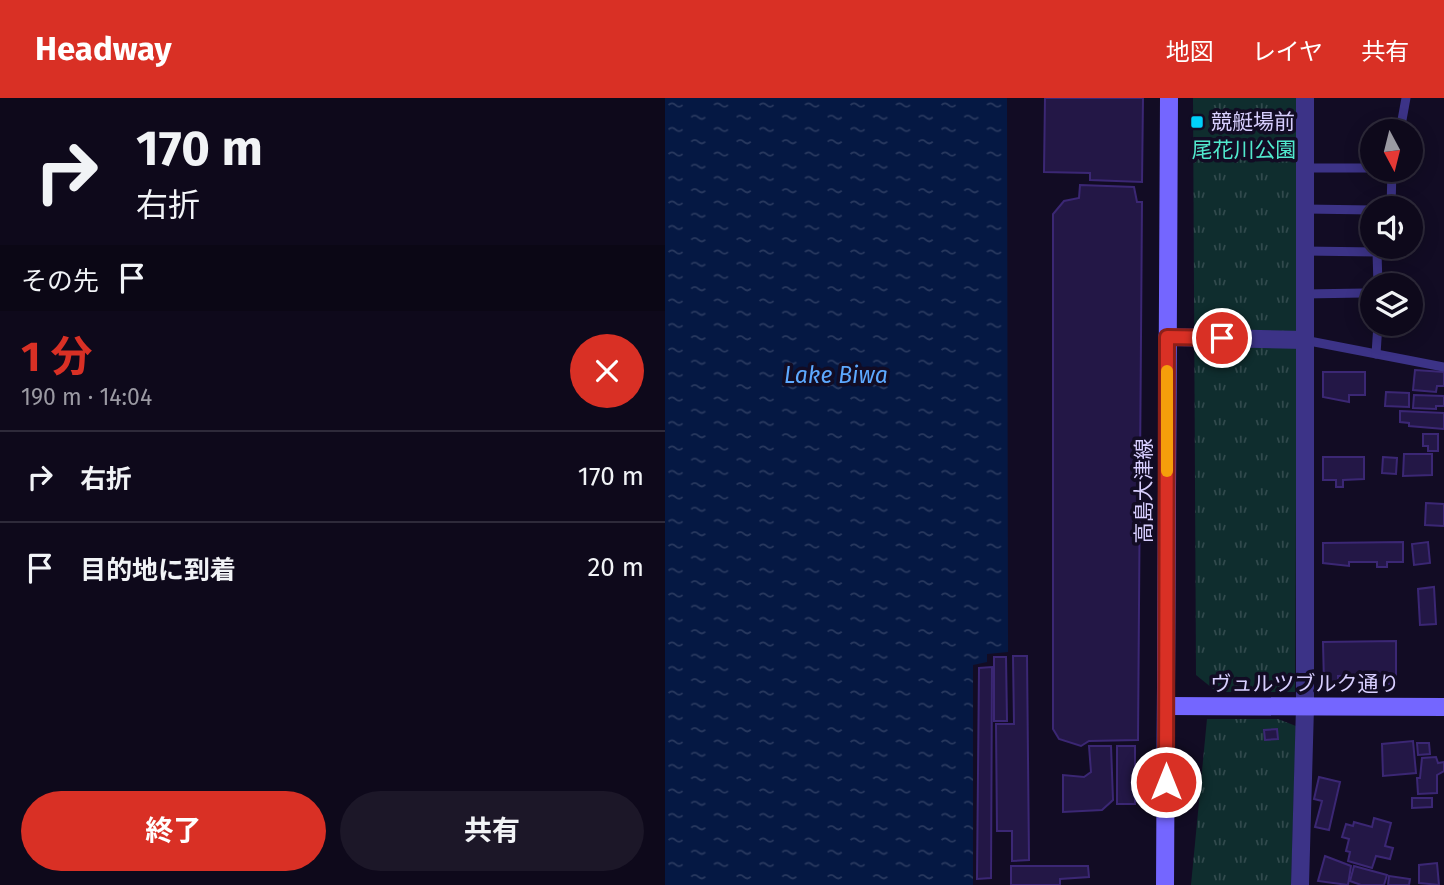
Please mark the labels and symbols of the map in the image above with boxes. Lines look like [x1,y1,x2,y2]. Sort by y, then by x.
place label: 競艇場前 [1211,109,1295,135]
marker: 競艇場前 [1189,114,1205,130]
north arrow [1360,119,1423,182]
park label: 尾花川公園 [1192,137,1297,163]
pin [1192,308,1252,368]
water label: Lake Biwa [784,361,888,389]
street label: 高島大津線 [1131,439,1157,544]
street label: ヴュルツブルク通り [1211,671,1400,697]
position arrow [1129,745,1203,819]

